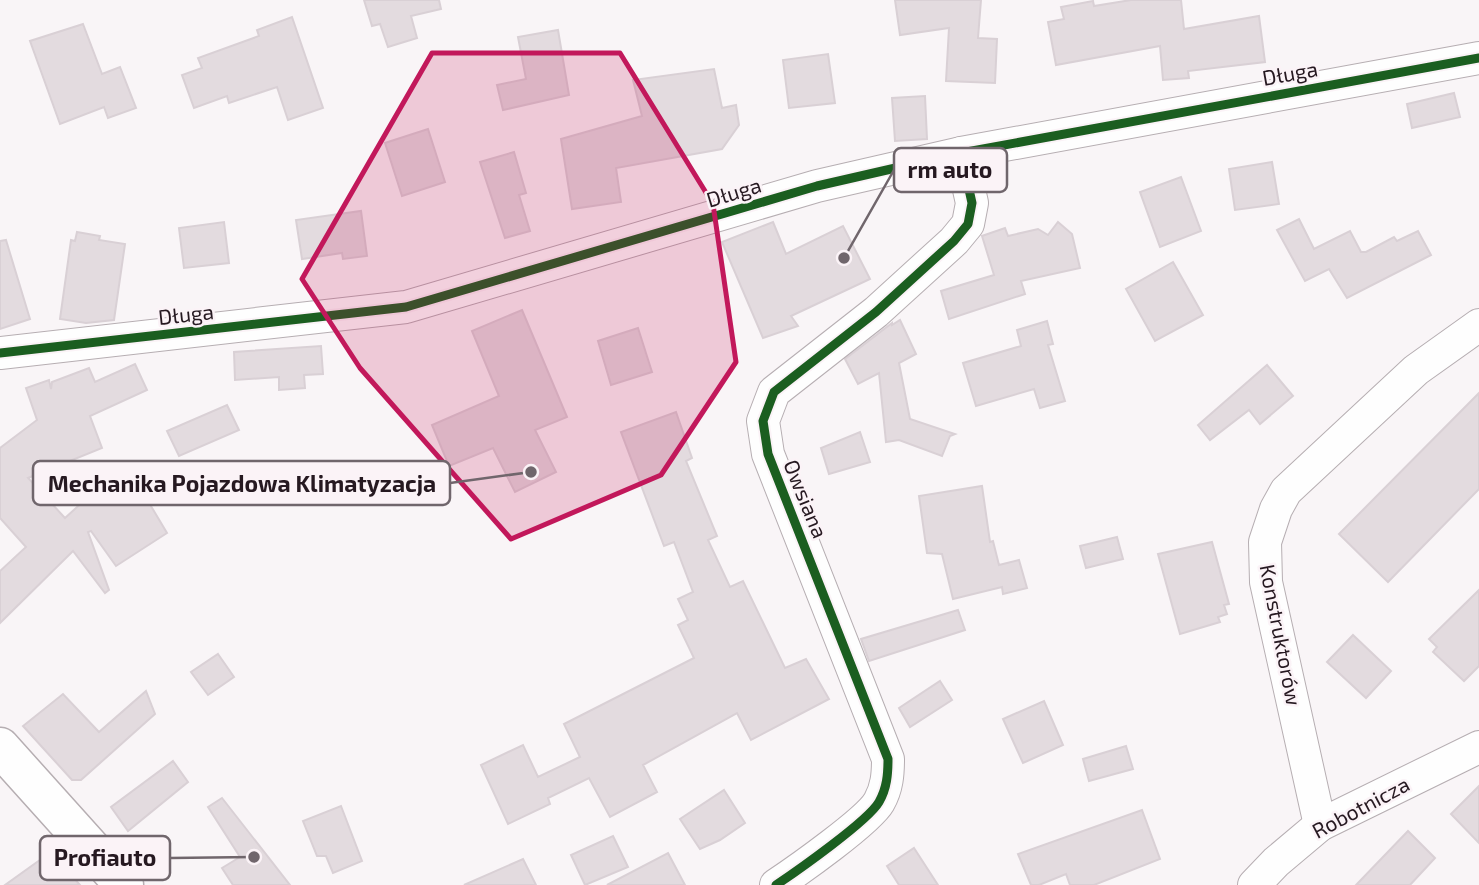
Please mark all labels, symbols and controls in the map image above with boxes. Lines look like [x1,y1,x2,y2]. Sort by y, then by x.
street label: Długa [1260,55,1319,90]
callout: rm auto [894,148,1007,192]
text: rm auto [908,155,992,183]
street label: Długa [703,171,764,212]
street label: Długa [157,298,215,329]
street label: Owsiana [779,456,833,541]
callout: Mechanika Pojazdowa Klimatyzacja [33,461,450,505]
text: Mechanika Pojazdowa Klimatyzacja [48,469,436,497]
street label: Konstruktorów [1256,562,1307,707]
street label: Robotnicza [1307,771,1413,843]
callout: Profiauto [40,836,170,880]
text: Profiauto [54,843,156,871]

